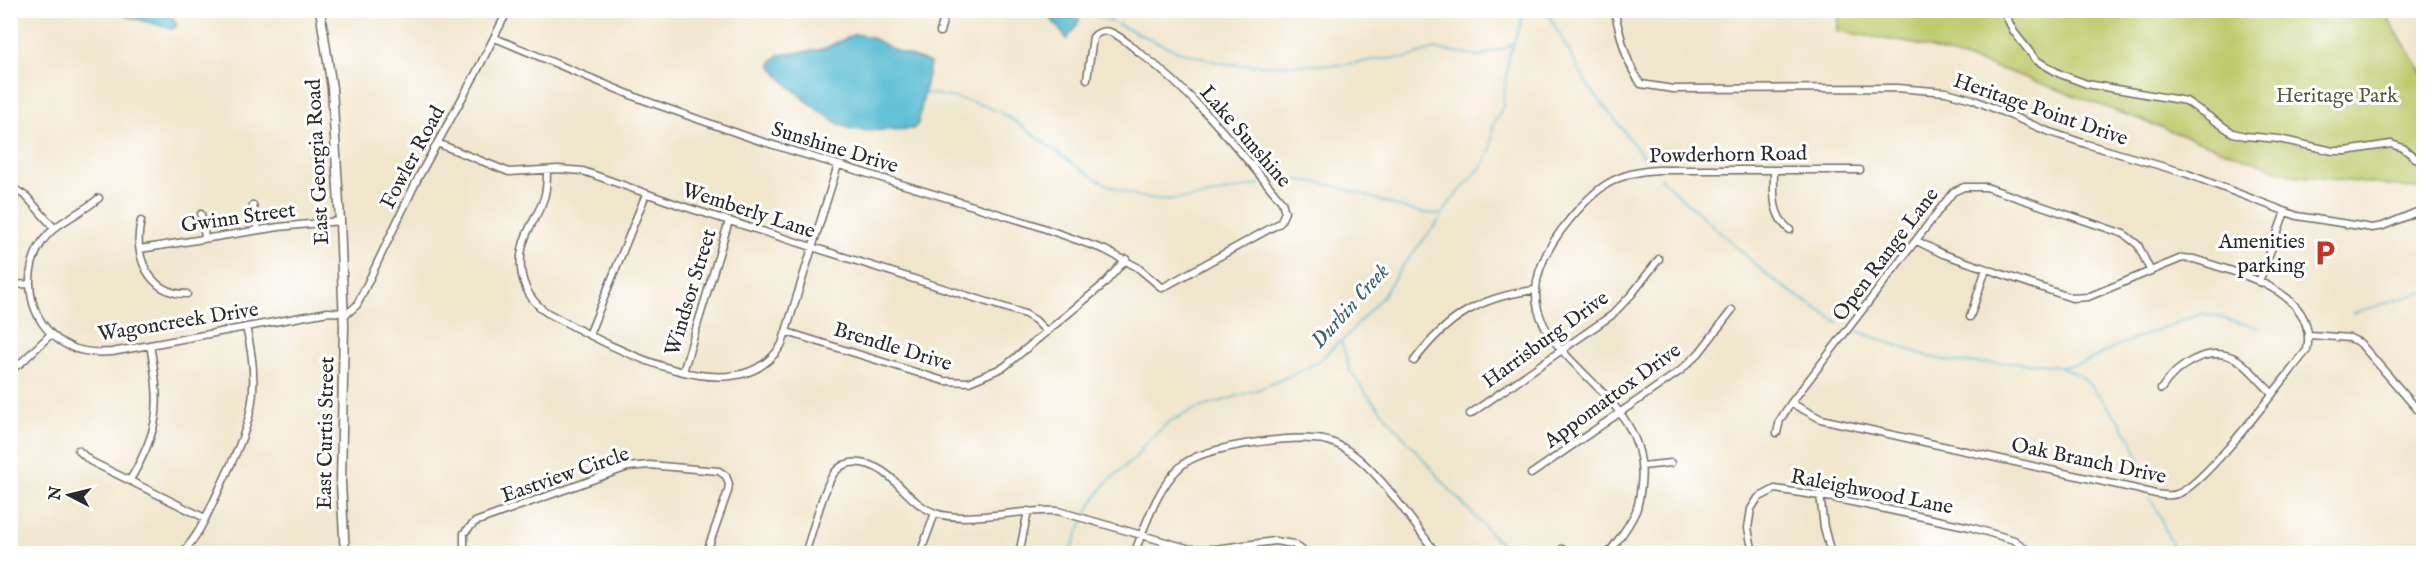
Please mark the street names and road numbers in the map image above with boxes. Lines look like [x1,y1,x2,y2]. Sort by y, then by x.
street label: Heritage Point Drive [1950,68,2132,153]
street label: East Georgia Road [301,77,336,246]
street label: Lake Sunshine [1193,80,1297,194]
street label: Fowler Road [375,101,452,214]
street label: Sunshine Drive [768,116,902,181]
street label: Powderhorn Road [1649,141,1808,170]
street label: Wemberly Lane [678,177,819,246]
street label: Open Range Lane [1827,182,1946,327]
street label: Gwinn Street [179,197,297,240]
street label: Windsor Street [659,226,724,359]
street label: Harrisburg Drive [1477,285,1615,395]
street label: Wagoncreek Drive [96,296,261,349]
street label: Brendle Drive [830,317,955,378]
street label: Appomattox Drive [1538,337,1687,456]
street label: East Curtis Street [312,356,341,510]
street label: Oak Branch Drive [2009,432,2169,491]
street label: Eastview Circle [498,441,633,510]
street label: Raleighwood Lane [1788,463,1956,522]

